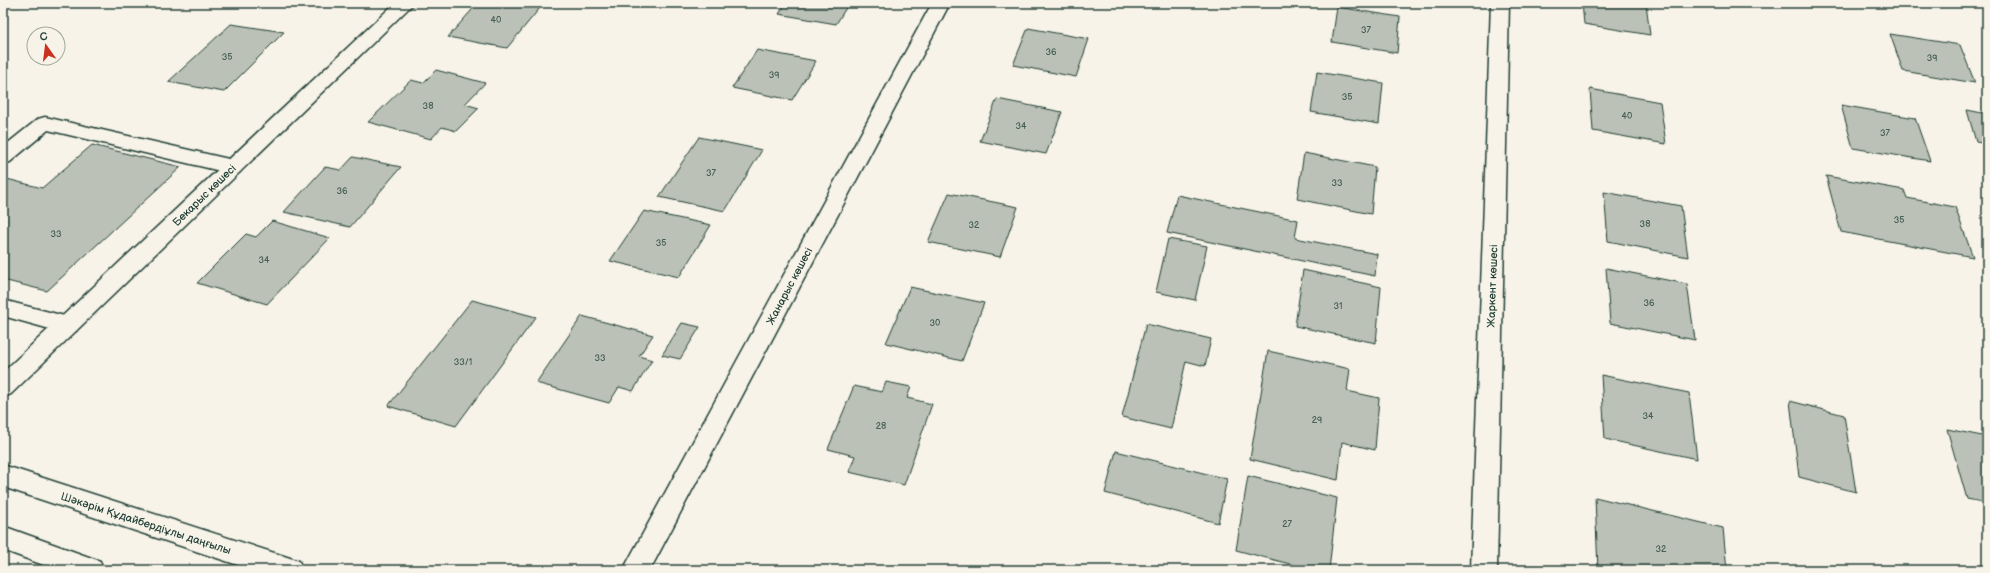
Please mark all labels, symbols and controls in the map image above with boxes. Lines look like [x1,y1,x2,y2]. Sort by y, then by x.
house number: 40 [491,15,501,26]
house number: 37 [1361,25,1372,36]
north arrow [26,26,66,66]
text: С [38,29,49,44]
house number: 36 [1045,47,1057,58]
house number: 35 [222,52,232,63]
house number: 39 [1927,53,1937,64]
house number: 39 [769,70,779,81]
house number: 35 [1342,92,1352,103]
house number: 38 [423,101,433,112]
house number: 40 [1622,111,1632,122]
house number: 34 [1015,121,1027,132]
house number: 37 [1880,128,1891,139]
street label: Бекарыс көшесі [170,162,239,229]
house number: 37 [706,168,717,179]
house number: 33 [1331,178,1343,189]
house number: 36 [336,186,348,197]
house number: 35 [1894,215,1904,226]
house number: 38 [1640,219,1650,230]
house number: 32 [969,220,980,231]
house number: 33 [50,229,62,240]
house number: 35 [656,238,666,249]
street label: Жаркент көшесі [1485,244,1500,328]
street label: Жанарыс көшесі [764,245,815,327]
house number: 34 [258,255,270,266]
house number: 36 [1643,298,1655,309]
house number: 31 [1333,301,1343,312]
house number: 30 [930,318,940,329]
house number: 33 [594,353,606,364]
house number: 33/1 [454,357,472,368]
house number: 34 [1642,411,1654,422]
house number: 29 [1312,415,1322,426]
house number: 28 [876,421,886,432]
street label: Шәкәрім Құдайбердіұлы даңғылы [59,490,233,557]
house number: 27 [1282,519,1292,530]
house number: 32 [1656,544,1667,555]

